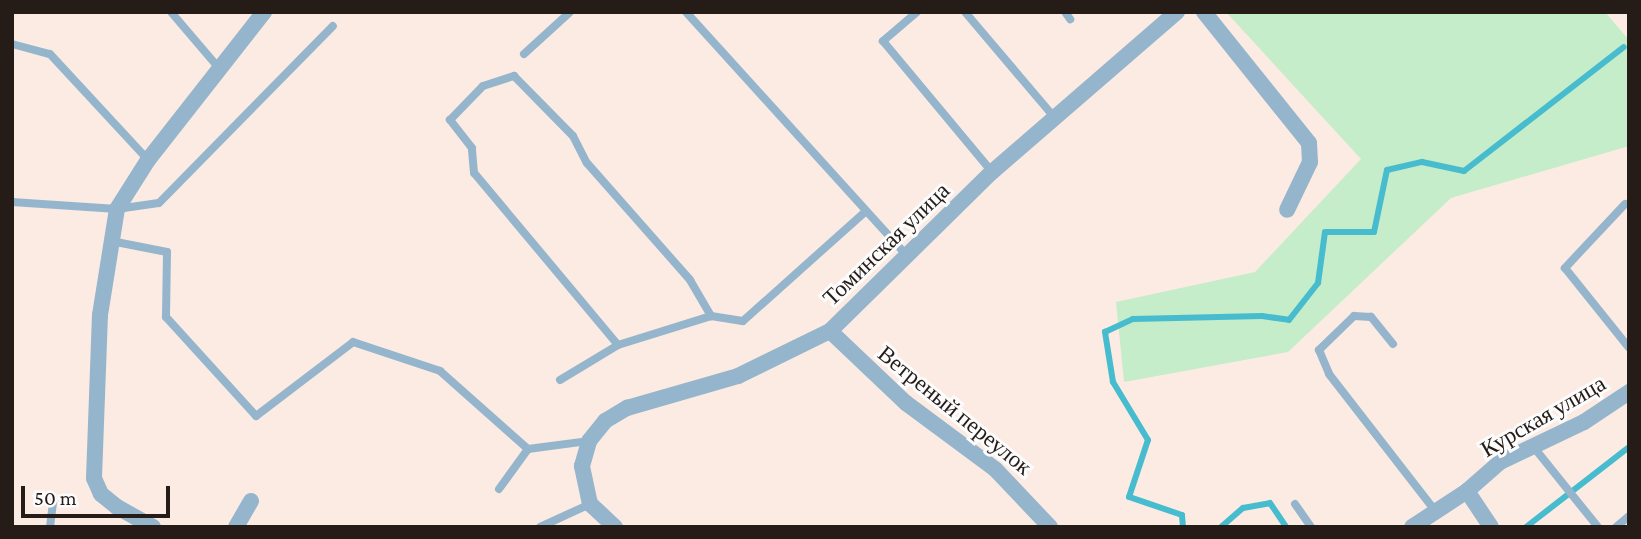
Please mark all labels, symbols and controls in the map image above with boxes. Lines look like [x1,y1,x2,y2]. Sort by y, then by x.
street label: Томинская улица [817,177,955,311]
street label: Ветреный переулок [872,339,1038,481]
street label: Курская улица [1476,369,1610,463]
scale bar [24,472,173,516]
text: 50 m [34,486,77,510]

